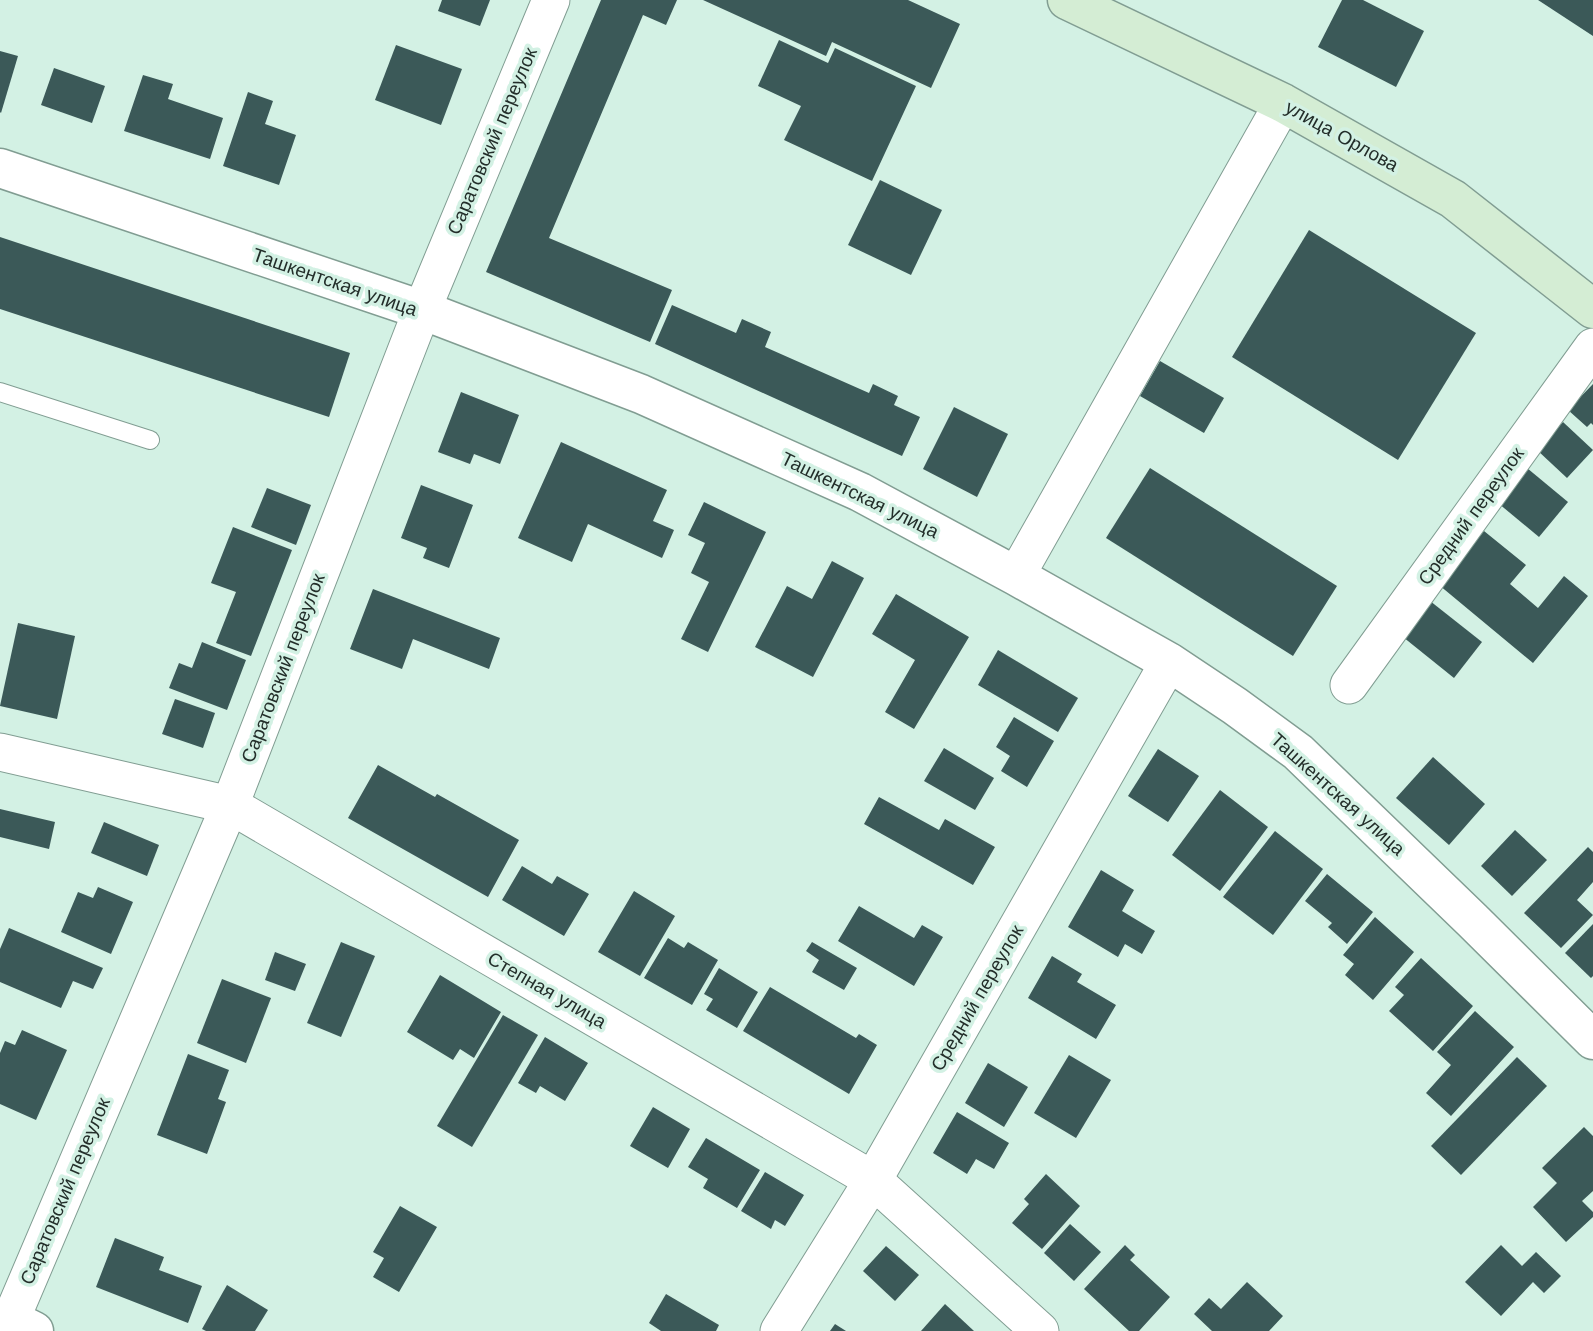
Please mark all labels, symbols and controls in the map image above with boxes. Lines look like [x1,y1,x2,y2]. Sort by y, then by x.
street label: Саратовский переулок [442,44,542,238]
street label: улица Орлова [1281,95,1403,177]
street label: Ташкентская улица [250,243,421,321]
street label: Средний переулок [1413,442,1529,589]
street label: Ташкентская улица [777,447,943,543]
street label: Саратовский переулок [236,570,330,766]
street label: Ташкентская улица [1266,728,1410,861]
street label: Средний переулок [926,920,1028,1075]
street label: Степная улица [484,947,611,1033]
street label: Саратовский переулок [15,1094,115,1288]

